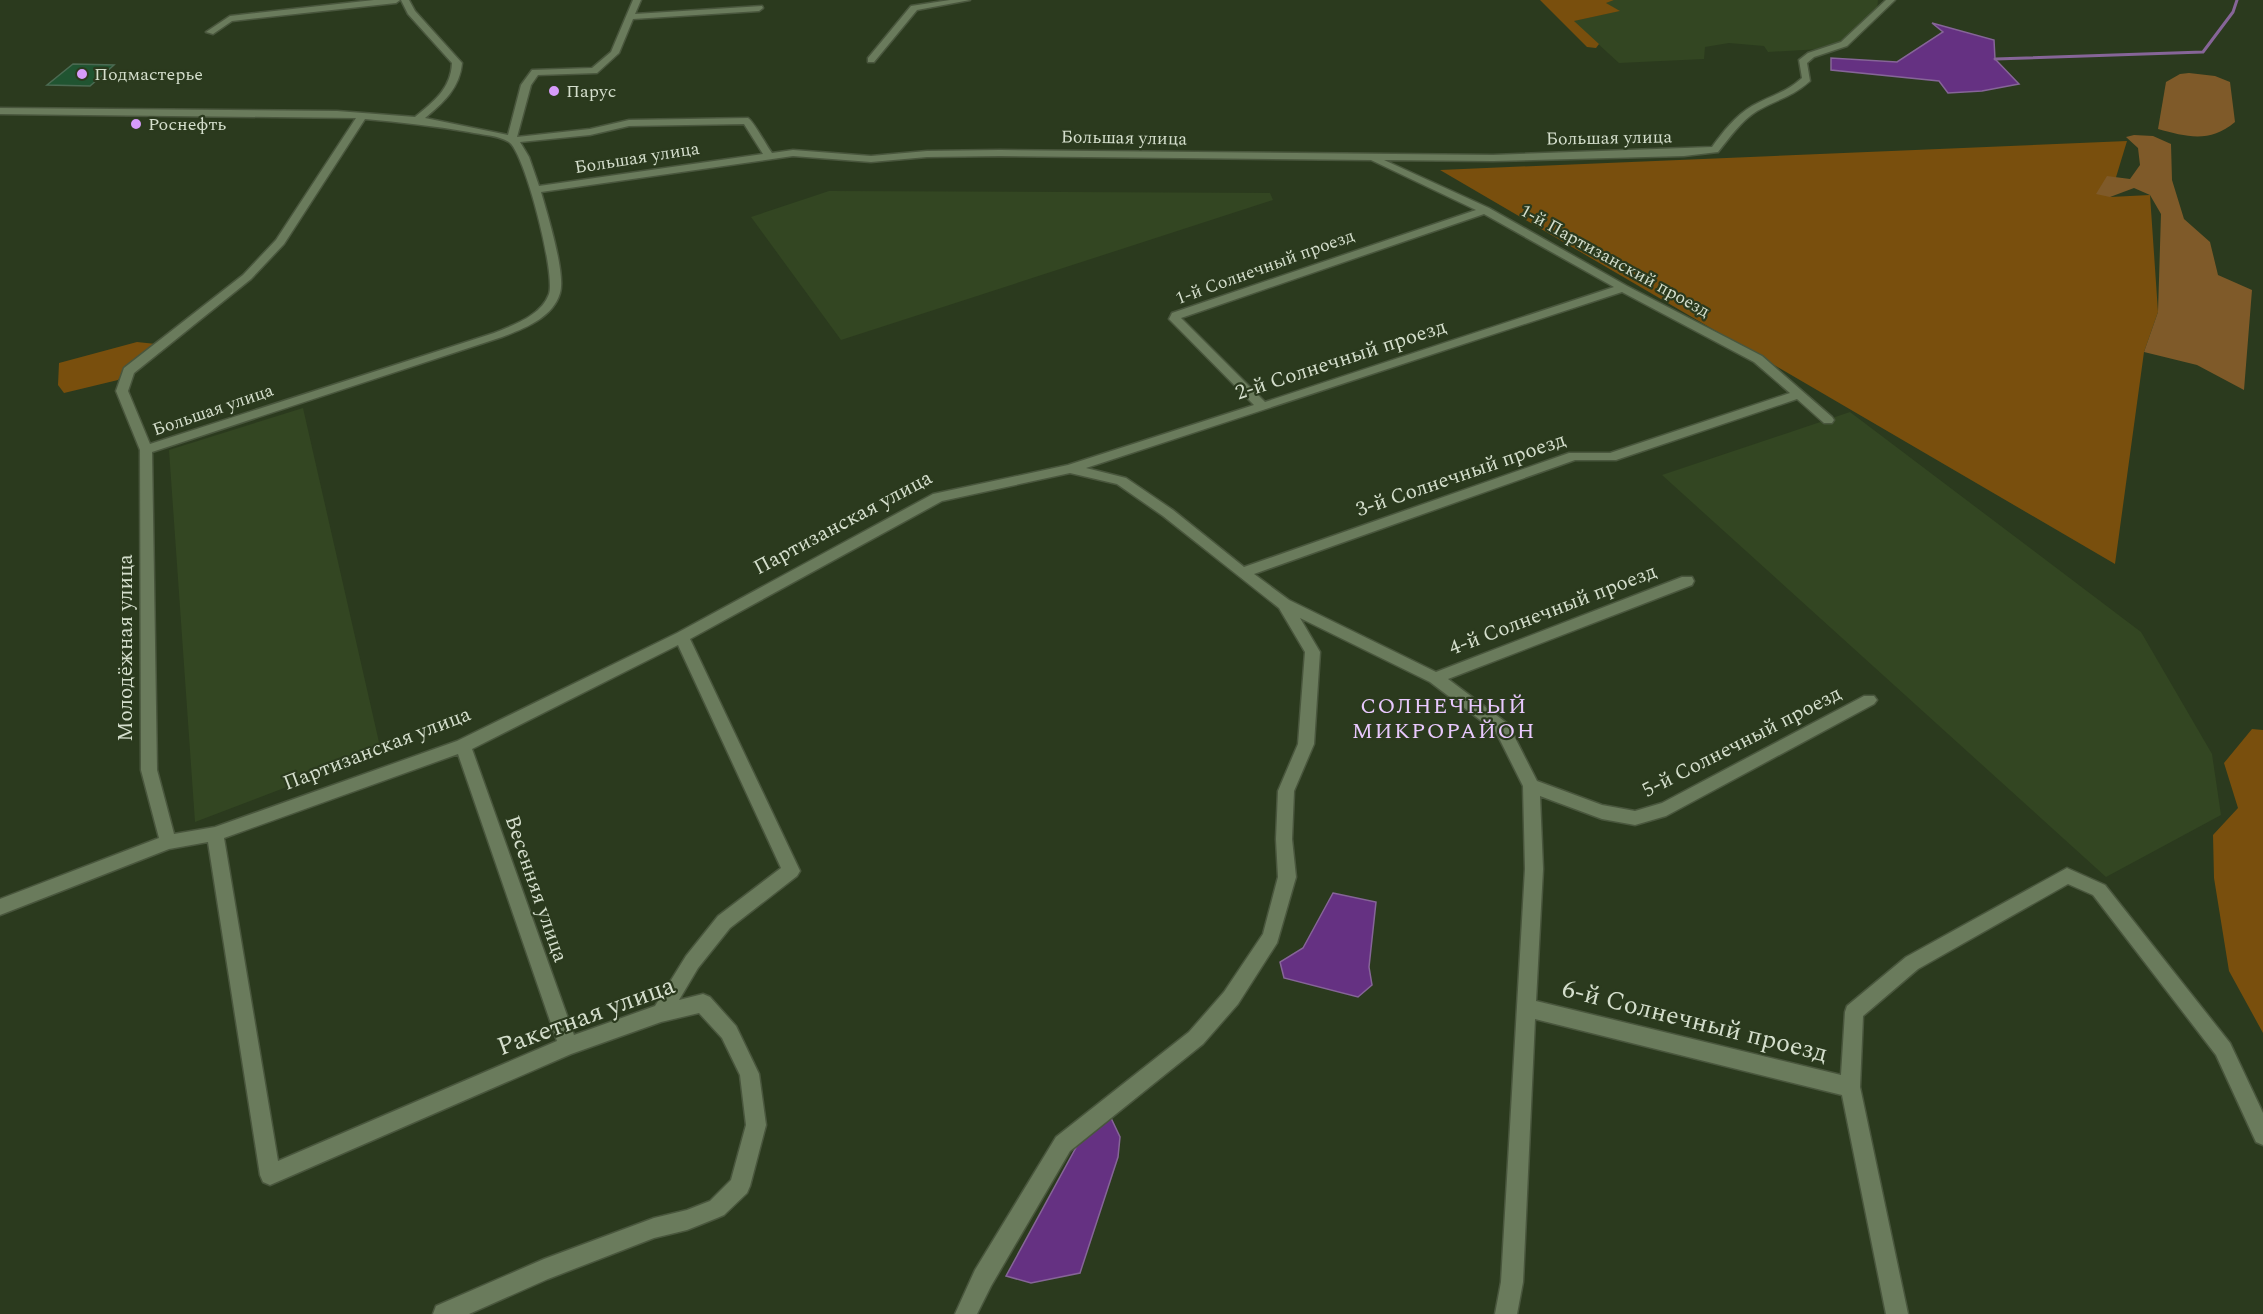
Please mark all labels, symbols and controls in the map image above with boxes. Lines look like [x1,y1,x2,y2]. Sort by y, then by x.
place label: Подмастерье [94,61,203,88]
marker: Подмастерье [75,67,89,81]
place label: Парус [566,78,616,105]
marker: Парус [547,84,561,98]
place label: Роснефть [148,111,226,138]
marker: Роснефть [129,117,143,131]
street label: Большая улица [1061,123,1188,153]
street label: Большая улица [1546,123,1673,153]
street label: Большая улица [573,135,702,181]
street label: 1-й Партизанский проезд [1515,197,1715,325]
street label: 1-й Солнечный проезд [1172,222,1358,312]
street label: 2-й Солнечный проезд [1231,311,1451,409]
street label: Большая улица [149,377,277,443]
street label: 3-й Солнечный проезд [1352,424,1570,526]
street label: Партизанская улица [748,462,939,584]
street label: Молодёжная улица [110,554,142,742]
street label: 4-й Солнечный проезд [1444,556,1662,664]
street label: 5-й Солнечный проезд [1637,678,1847,806]
district label: СОЛНЕЧНЫЙ МИКРОРАЙОН [1352,690,1536,748]
street label: Партизанская улица [278,698,476,800]
street label: Весенняя улица [496,811,576,968]
street label: Ракетная улица [491,965,681,1067]
street label: 6-й Солнечный проезд [1558,969,1832,1073]

